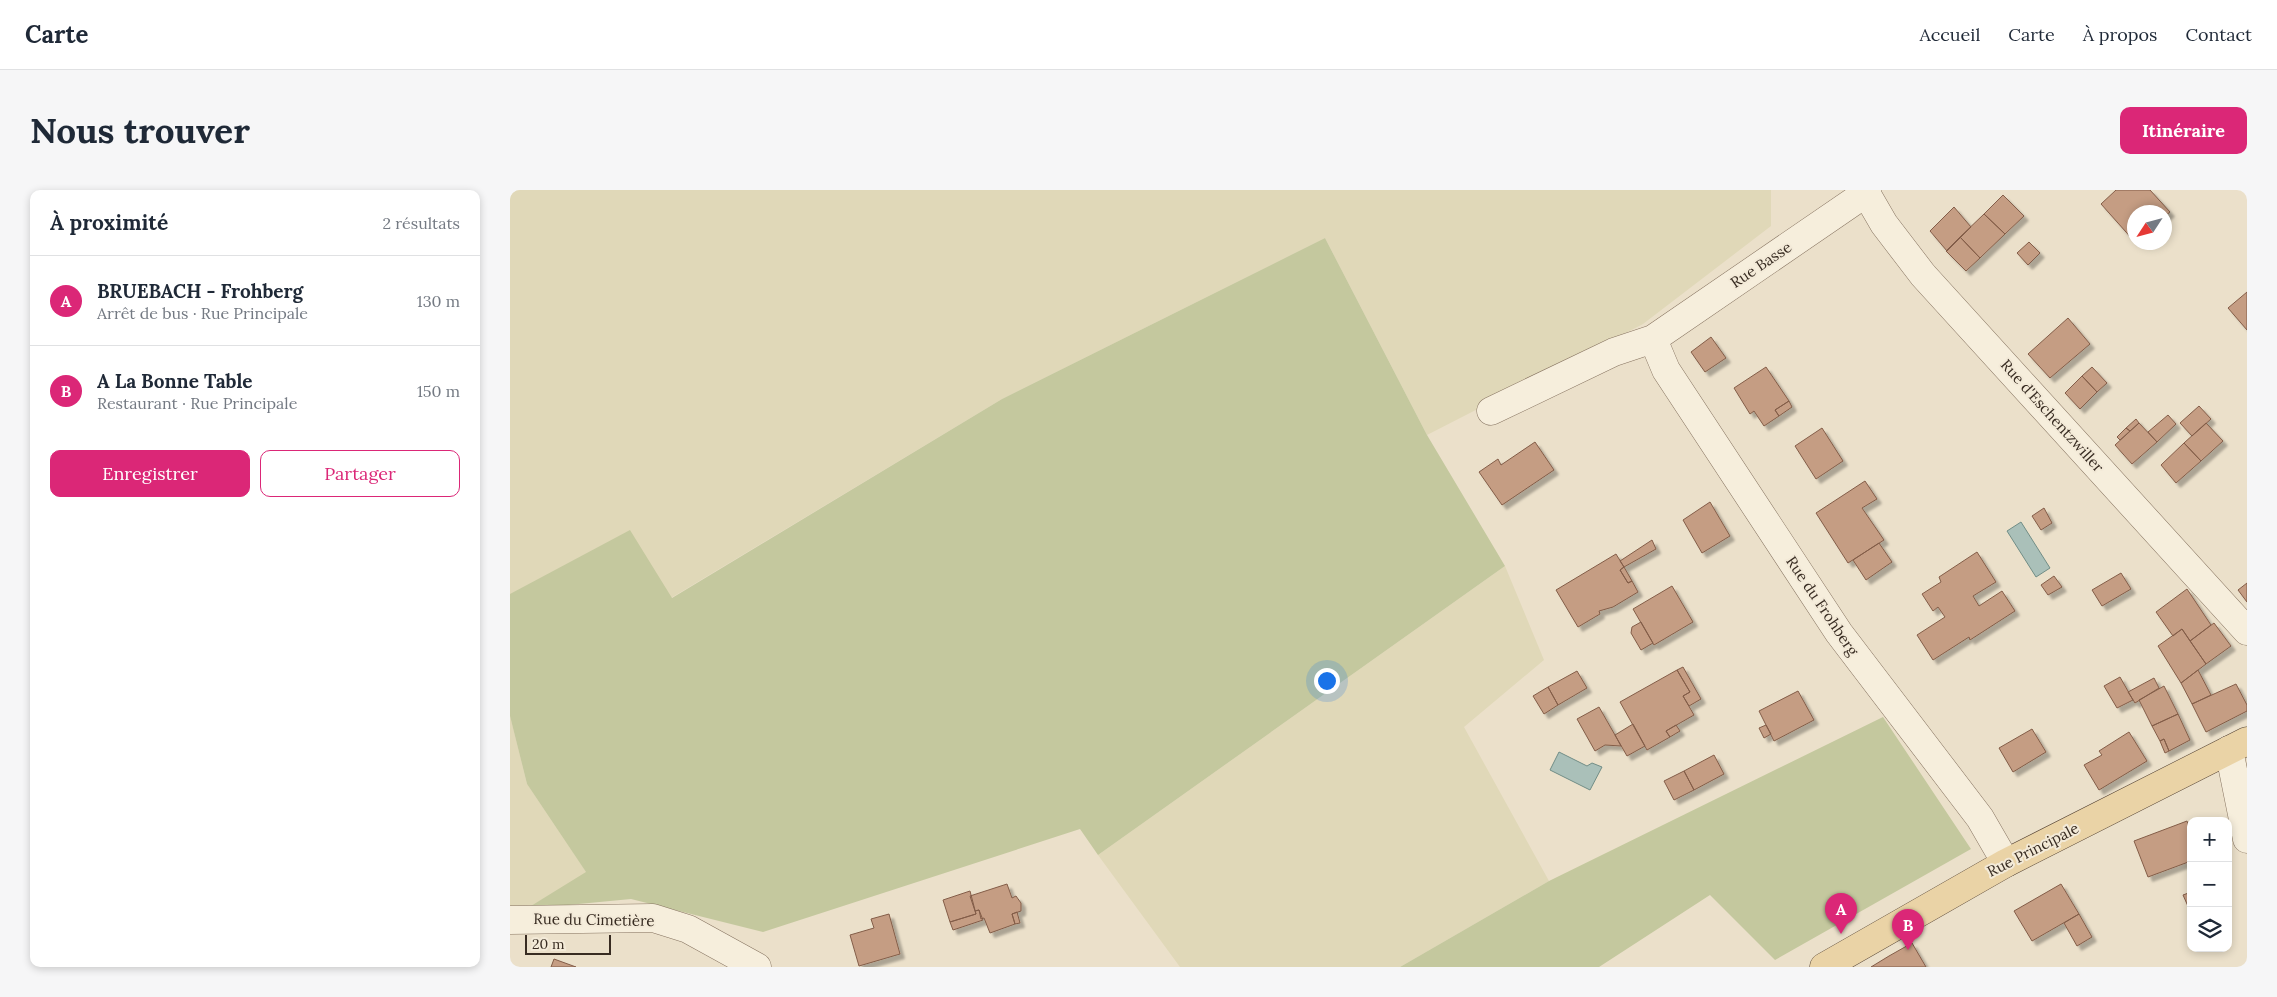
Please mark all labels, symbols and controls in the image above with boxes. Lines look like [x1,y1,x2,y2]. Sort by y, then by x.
text: Carte [25,19,88,50]
text: Accueil [1920,23,1980,46]
text: Carte [2008,23,2055,46]
text: À propos [2083,23,2157,46]
text: Contact [2185,23,2252,46]
button: Itinéraire [2120,107,2247,154]
text: Nous trouver [30,108,250,153]
north arrow [2127,205,2172,250]
text: À proximité [50,209,168,236]
text: 2 résultats [382,213,460,233]
street label: Rue Basse [1727,237,1795,292]
text: BRUEBACH - Frohberg [97,279,303,303]
text: A [61,291,71,311]
text: 130 m [417,291,460,311]
text: Arrêt de bus · Rue Principale [97,303,308,323]
street label: Rue d'Eschentzwiller [1997,355,2108,476]
text: A La Bonne Table [97,369,253,393]
text: B [61,381,71,401]
text: 150 m [417,381,460,401]
text: Restaurant · Rue Principale [97,393,297,413]
button: Enregistrer [50,450,250,497]
button: Partager [260,450,460,497]
street label: Rue du Frohberg [1782,552,1863,660]
your location [1314,668,1340,694]
map controls [2187,817,2232,952]
button: + [2187,817,2232,862]
street label: Rue Principale [1984,818,2082,881]
button: − [2187,862,2232,907]
pin: A [1825,893,1857,934]
button: layers [2187,907,2232,952]
street label: Rue du Cimetière [533,909,655,930]
pin: B [1892,909,1924,950]
scale bar [525,932,611,955]
text: 20 m [532,935,564,953]

